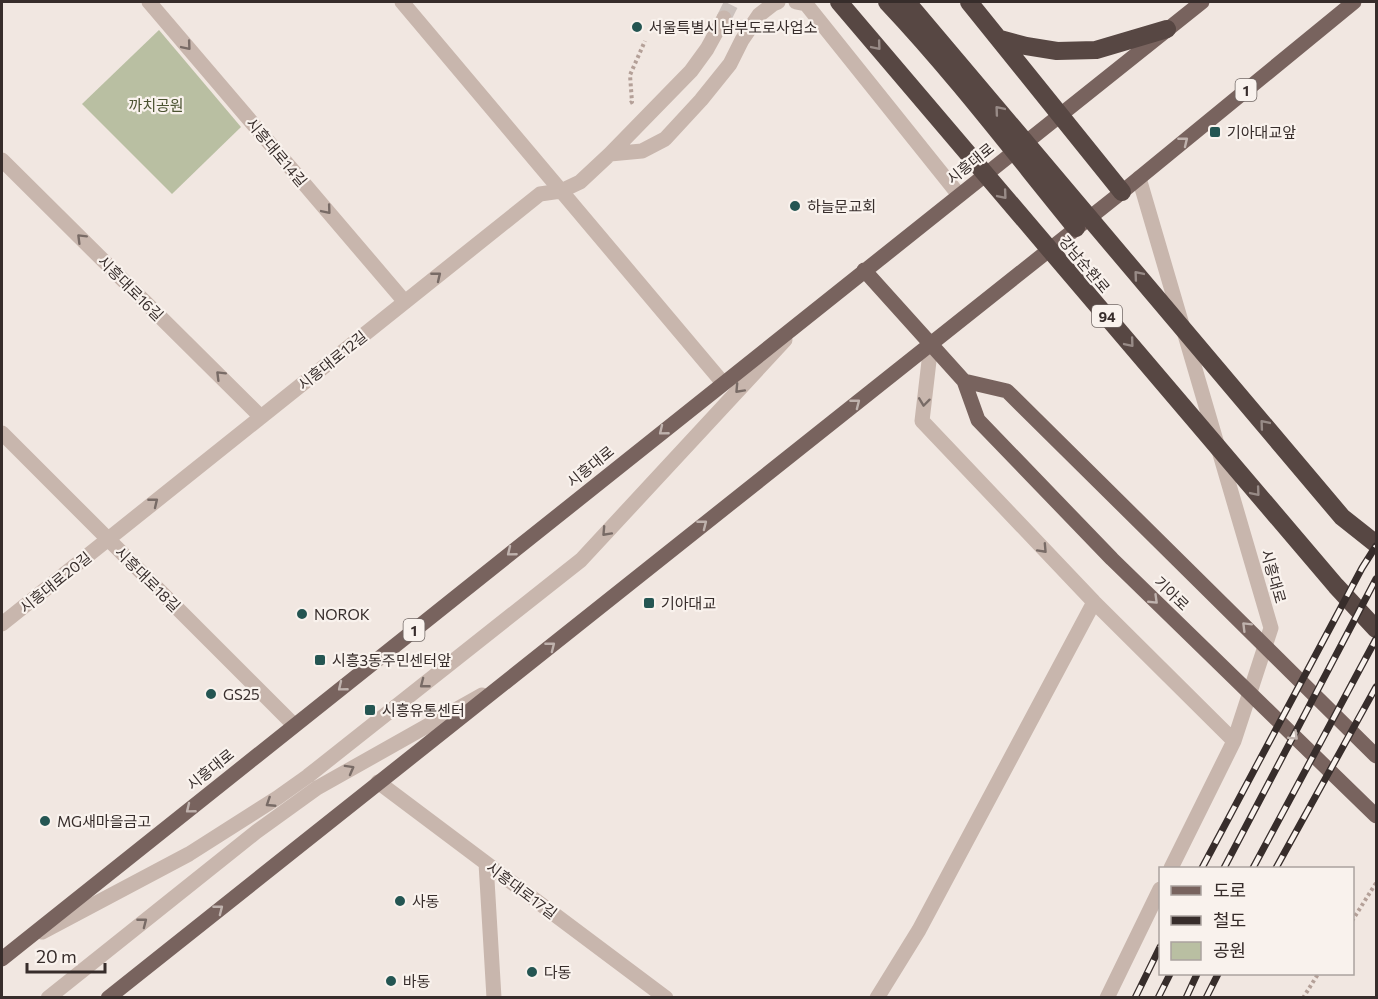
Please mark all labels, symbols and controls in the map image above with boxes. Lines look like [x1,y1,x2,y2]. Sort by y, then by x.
place label: 서울특별시 남부도로사업소 [649,18,818,36]
marker: 서울특별시 남부도로사업소 [630,20,644,34]
one-way arrow [180,39,191,50]
one-way arrow [870,39,881,50]
road number: 1 [1236,79,1256,101]
park label: 까치공원 [128,96,184,114]
one-way arrow [995,106,1006,117]
street label: 시흥대로14길 [243,114,311,190]
place label: 기아대교앞 [1227,123,1296,141]
marker: 기아대교앞 [1208,125,1222,139]
one-way arrow [1177,137,1188,148]
street label: 시흥대로 [943,139,997,187]
one-way arrow [996,188,1007,199]
place label: 하늘문교회 [807,197,876,215]
marker: 하늘문교회 [788,199,802,213]
one-way arrow [320,203,331,214]
street label: 강남순환로 [1056,232,1114,296]
one-way arrow [77,235,88,246]
street label: 시흥대로16길 [95,252,167,324]
one-way arrow [1134,271,1145,282]
one-way arrow [431,272,442,283]
road number: 94 [1092,305,1122,327]
street label: 시흥대로12길 [294,327,370,393]
one-way arrow [1122,336,1133,347]
one-way arrow [216,372,227,383]
one-way arrow [735,383,746,393]
one-way arrow [918,398,931,407]
one-way arrow [849,400,860,411]
one-way arrow [1260,420,1271,431]
one-way arrow [659,423,670,434]
street label: 시흥대로 [563,442,617,490]
one-way arrow [1249,485,1260,496]
one-way arrow [147,499,158,510]
one-way arrow [697,521,708,532]
one-way arrow [602,526,613,536]
one-way arrow [1036,542,1047,553]
street label: 시흥대로18길 [112,543,184,615]
one-way arrow [507,545,518,556]
street label: 시흥대로 [1258,547,1290,605]
street label: 시흥대로20길 [15,548,95,616]
street label: 기아로 [1151,572,1193,614]
one-way arrow [1147,593,1158,604]
place label: 기아대교 [661,594,716,612]
marker: 기아대교 [642,596,656,610]
place label: NOROK [314,605,370,623]
marker: NOROK [295,607,309,621]
road number: 1 [404,619,424,641]
one-way arrow [1242,622,1252,633]
one-way arrow [544,642,555,653]
place label: 시흥3동주민센터앞 [332,651,451,669]
marker: 시흥3동주민센터앞 [313,653,327,667]
one-way arrow [420,676,431,687]
one-way arrow [338,680,349,691]
place label: GS25 [223,685,260,703]
marker: GS25 [204,687,218,701]
place label: 시흥유통센터 [382,701,465,719]
marker: 시흥유통센터 [363,703,377,717]
one-way arrow [1287,728,1298,739]
street label: 시흥대로 [183,745,237,793]
one-way arrow [344,765,354,776]
one-way arrow [266,795,276,807]
one-way arrow [185,801,196,812]
place label: MG새마을금고 [57,812,151,830]
marker: MG새마을금고 [38,814,52,828]
street label: 시흥대로17길 [483,858,561,922]
legend [1159,867,1354,975]
text: 도로 [1213,879,1246,901]
place label: 사동 [412,892,440,910]
marker: 사동 [393,894,407,908]
one-way arrow [212,905,223,916]
text: 철도 [1213,909,1246,931]
one-way arrow [136,919,147,930]
scale bar [27,936,105,974]
text: 공원 [1213,939,1246,961]
text: 20 m [36,945,77,967]
place label: 다동 [544,963,572,981]
marker: 다동 [525,965,539,979]
place label: 바동 [403,972,431,990]
marker: 바동 [384,974,398,988]

